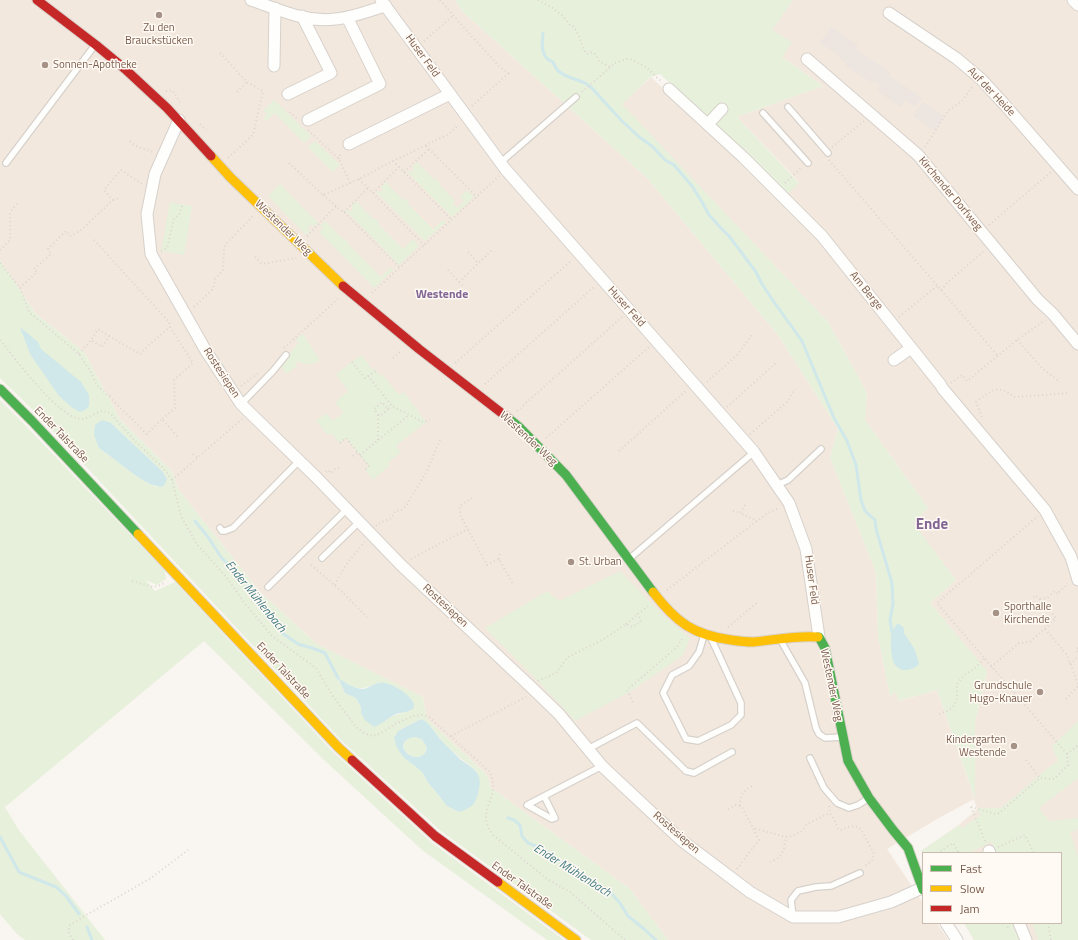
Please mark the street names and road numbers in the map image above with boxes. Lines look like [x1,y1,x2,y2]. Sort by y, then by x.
street label: Huser Feld [402,32,442,80]
street label: Auf der Heide [964,65,1018,119]
street label: Kirchender Dorfweg [915,155,985,233]
street label: Westender Weg [252,198,314,258]
street label: Am Berge [847,269,885,313]
street label: Huser Feld [604,284,648,330]
street label: Rostesiepen [200,345,242,401]
street label: Ender Talstraße [31,404,91,466]
street label: Westender Weg [496,409,560,469]
street label: Huser Feld [801,554,821,606]
street label: Rostesiepen [420,582,470,630]
street label: Ender Talstraße [253,640,313,702]
street label: Westender Weg [817,648,845,722]
street label: Rostesiepen [650,809,702,857]
street label: Ender Talstraße [489,859,555,913]

